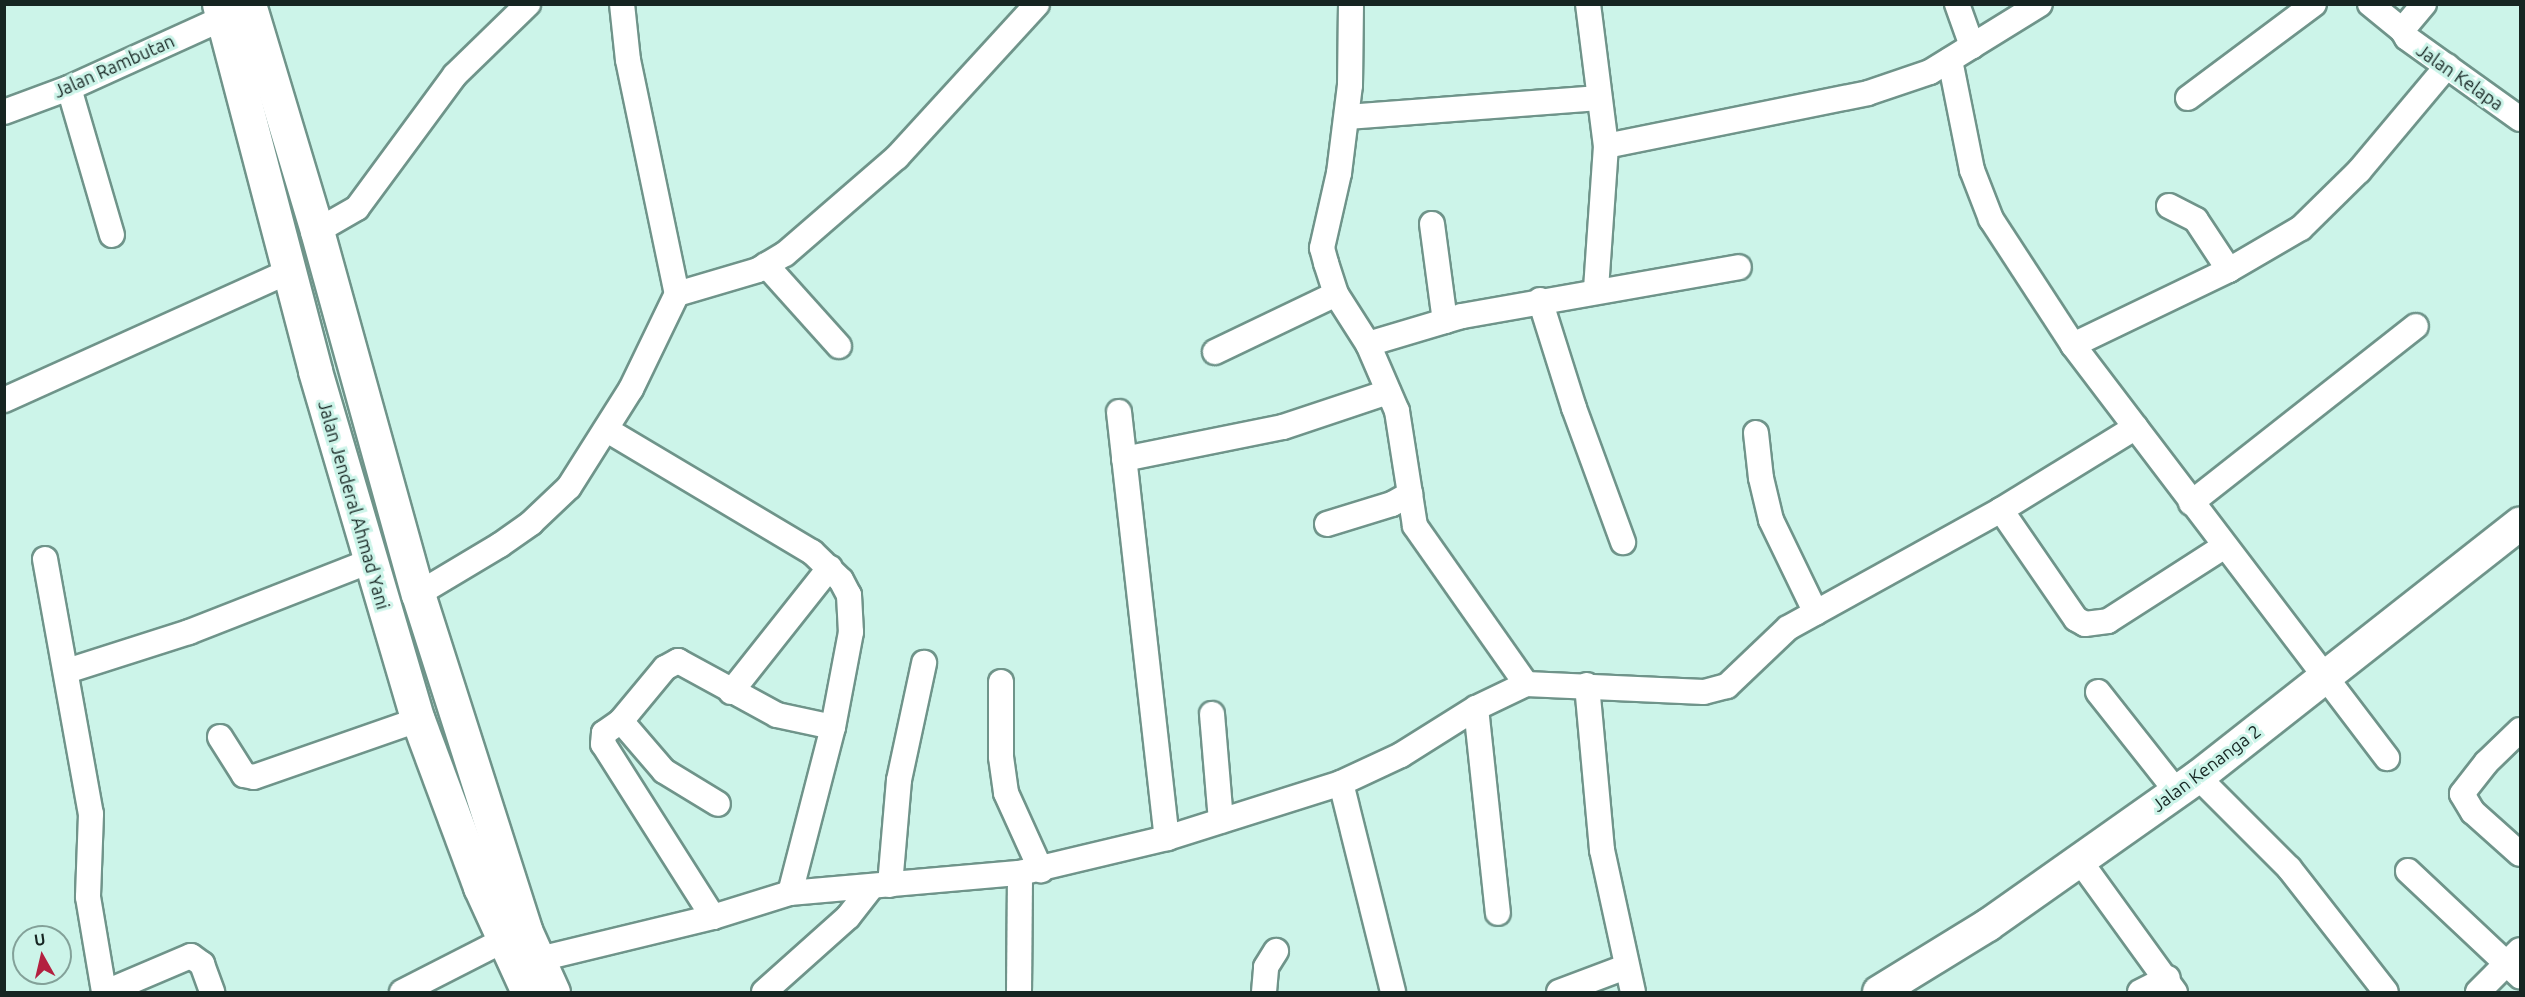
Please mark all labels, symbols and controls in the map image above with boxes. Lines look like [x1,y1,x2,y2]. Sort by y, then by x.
street label: Jalan Rambutan [50,30,178,102]
street label: Jalan Kelapa [2412,39,2508,115]
street label: Jalan Jenderal Ahmad Yani [314,398,394,612]
street label: Jalan Kenanga 2 [2147,720,2265,816]
north arrow [12,925,72,985]
text: U [33,929,47,949]

